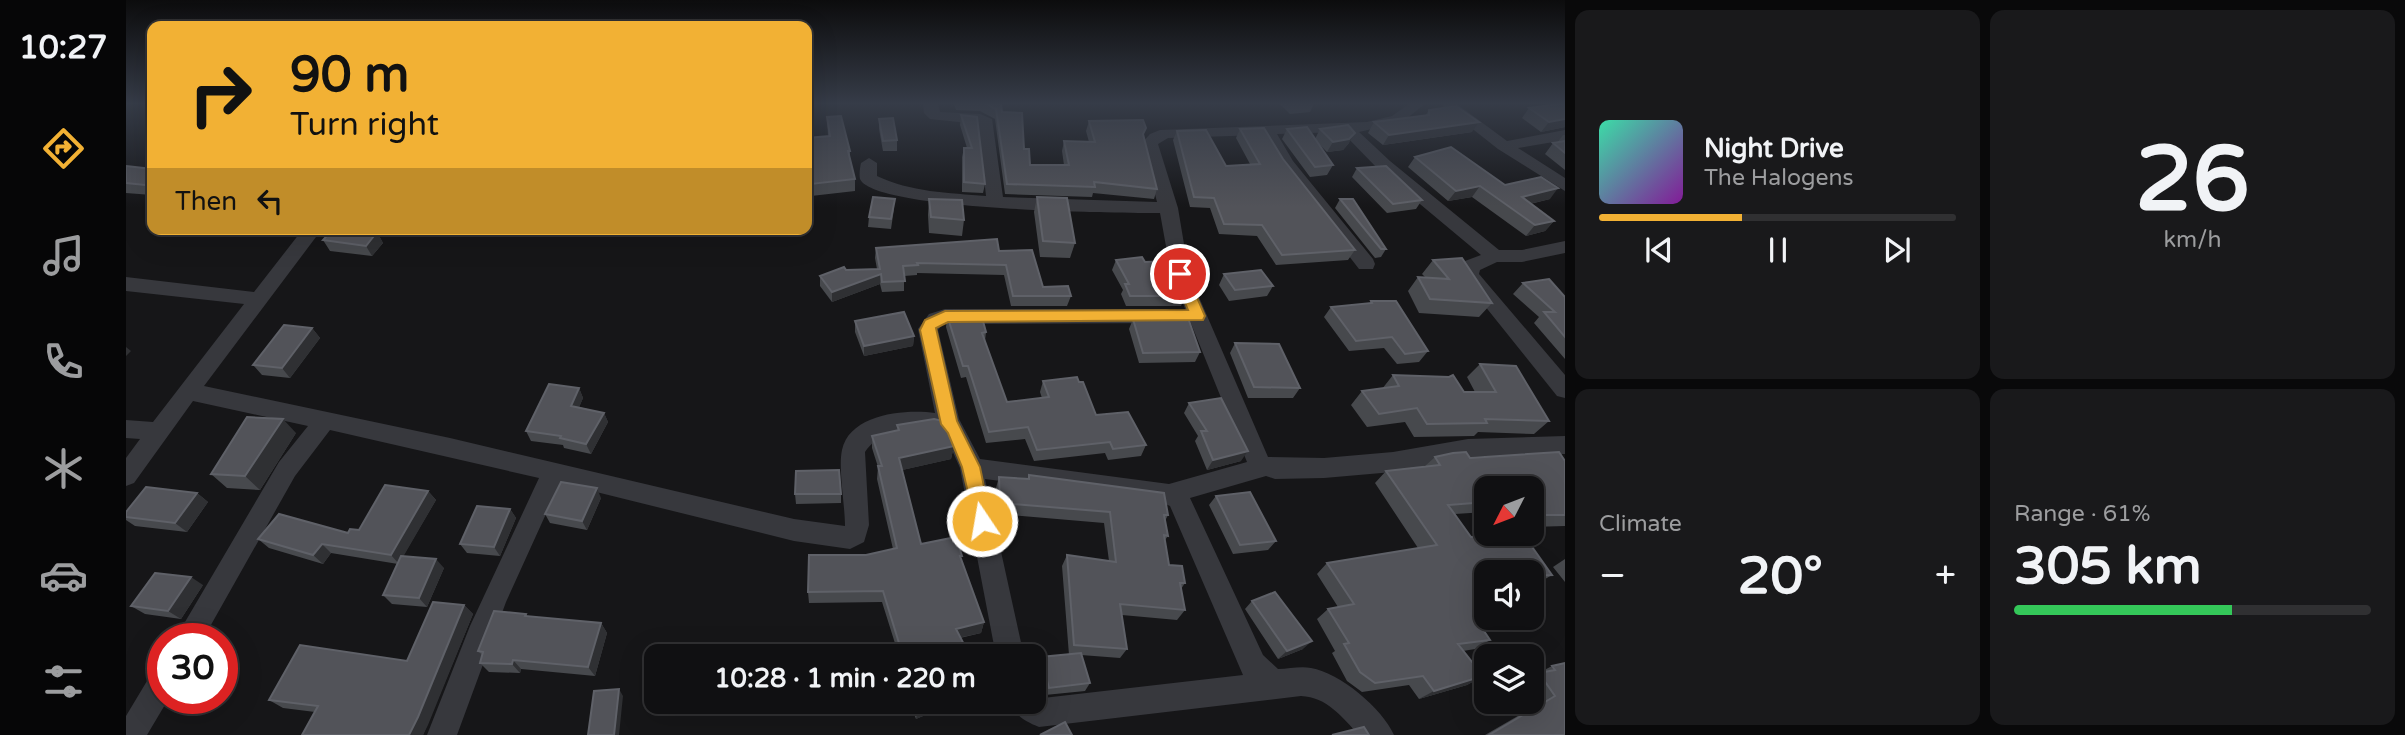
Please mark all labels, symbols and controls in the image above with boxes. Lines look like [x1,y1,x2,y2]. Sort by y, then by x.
text: 10:27 [19,29,107,67]
text: 90 m [290,46,409,105]
icon: right [175,49,266,140]
text: Turn right [290,106,439,144]
icon: directions [39,124,88,173]
text: 26 [2135,125,2250,235]
text: Night Drive [1704,133,1844,164]
text: The Halogens [1704,164,1853,192]
icon: left [251,182,289,220]
text: Then [175,186,237,217]
text: km/h [2164,226,2221,254]
icon: music [39,231,88,280]
icon: previous [1640,231,1678,269]
icon: pause [1759,231,1797,269]
icon: next [1878,231,1916,269]
pin [1150,244,1210,304]
icon: arrive [1161,255,1199,293]
icon: phone [39,337,88,386]
icon: climate [39,444,88,493]
north arrow [1474,476,1544,546]
map controls [1474,476,1544,714]
position arrow [945,484,1019,558]
text: Range · 61% [2014,500,2150,528]
text: Climate [1599,510,1682,538]
text: 305 km [2014,535,2202,598]
text: 20° [1738,545,1823,608]
icon: car [39,551,88,600]
text: − [1599,553,1626,599]
text: + [1935,553,1956,599]
button: sound [1474,560,1544,630]
speed limit sign: 30 [147,623,238,714]
button: layers [1474,644,1544,714]
icon: filters [39,657,88,706]
text: 10:28 · 1 min · 220 m [714,663,976,694]

